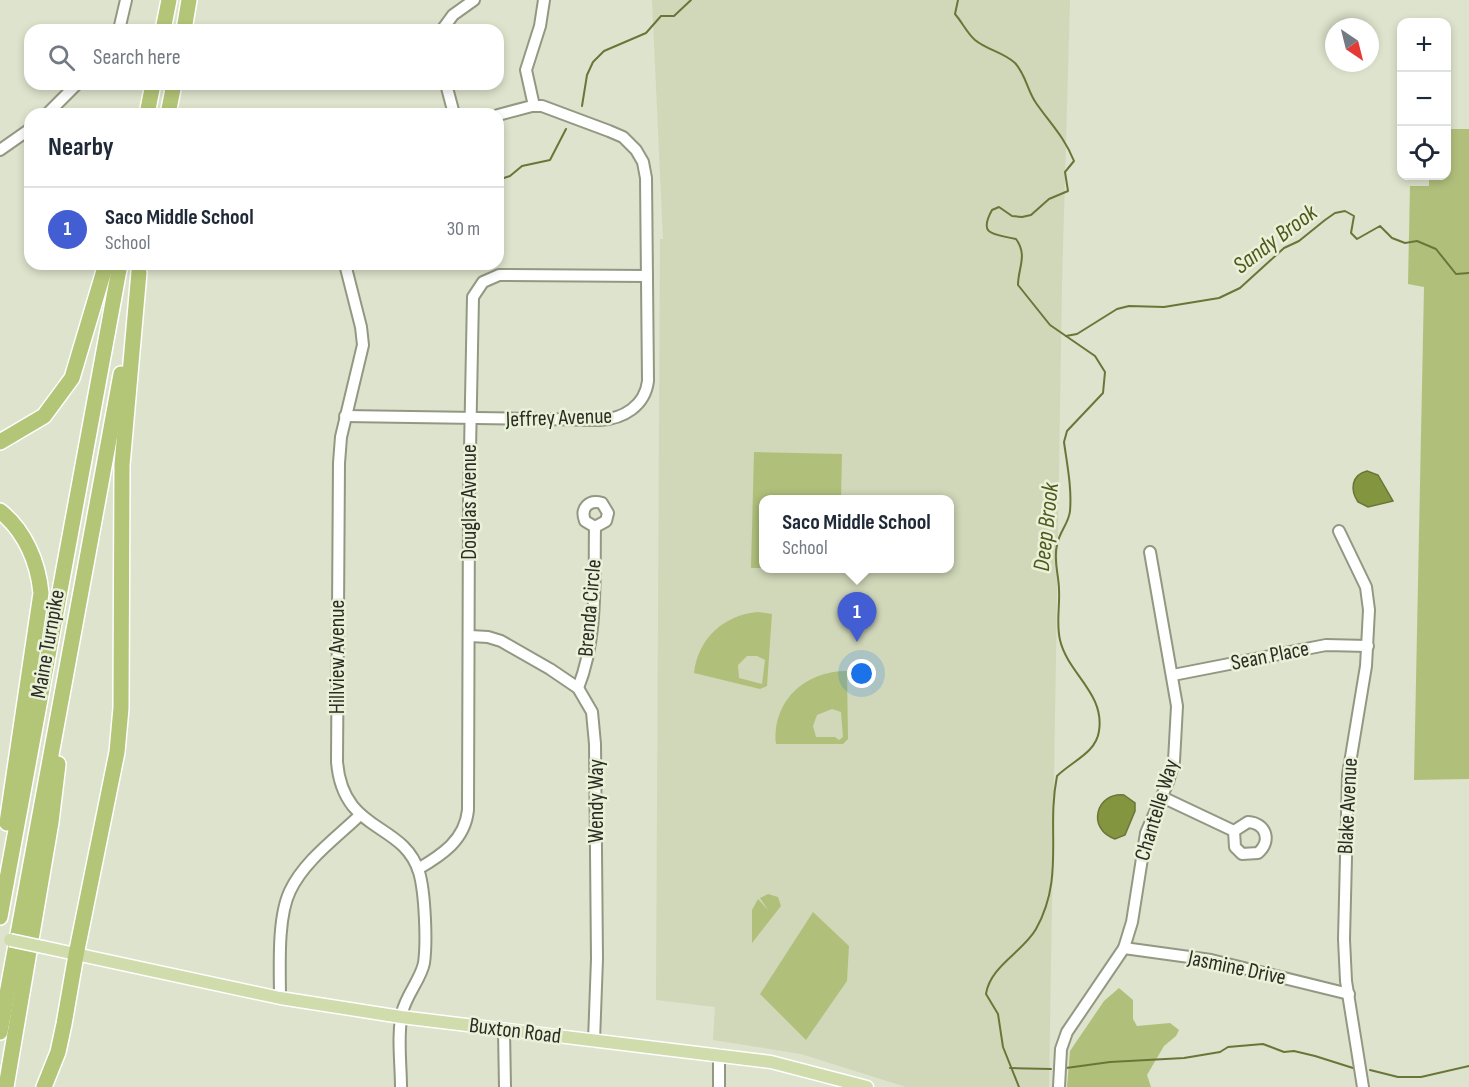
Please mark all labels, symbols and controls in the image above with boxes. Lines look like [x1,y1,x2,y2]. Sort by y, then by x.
north arrow [1325,18,1379,72]
map controls [1397,18,1451,180]
button: + [1397,18,1451,72]
search box [24,24,504,90]
icon: search [45,41,78,74]
text: Search here [93,44,180,71]
button: − [1397,72,1451,126]
button: locate [1397,126,1451,180]
text: Nearby [48,132,114,163]
water label: Sandy Brook [1227,197,1324,280]
text: Saco Middle School [105,204,254,231]
text: 1 [64,217,71,241]
text: 30 m [447,217,480,241]
text: School [105,231,150,255]
street label: Jeffrey Avenue [504,403,613,433]
street label: Douglas Avenue [456,444,483,560]
water label: Deep Brook [1027,480,1065,573]
popup [759,495,954,573]
text: Saco Middle School [782,509,931,536]
text: School [782,536,828,560]
street label: Brenda Circle [572,558,608,658]
street label: Maine Turnpike [25,588,71,700]
pin: 1 [838,592,876,642]
street label: Hillview Avenue [324,600,351,714]
street label: Sean Place [1229,635,1311,677]
your location [847,659,876,688]
street label: Chantelle Way [1129,756,1185,864]
street label: Blake Avenue [1332,757,1364,855]
street label: Wendy Way [583,759,610,843]
street label: Jasmine Drive [1185,944,1288,992]
street label: Buxton Road [468,1012,562,1050]

